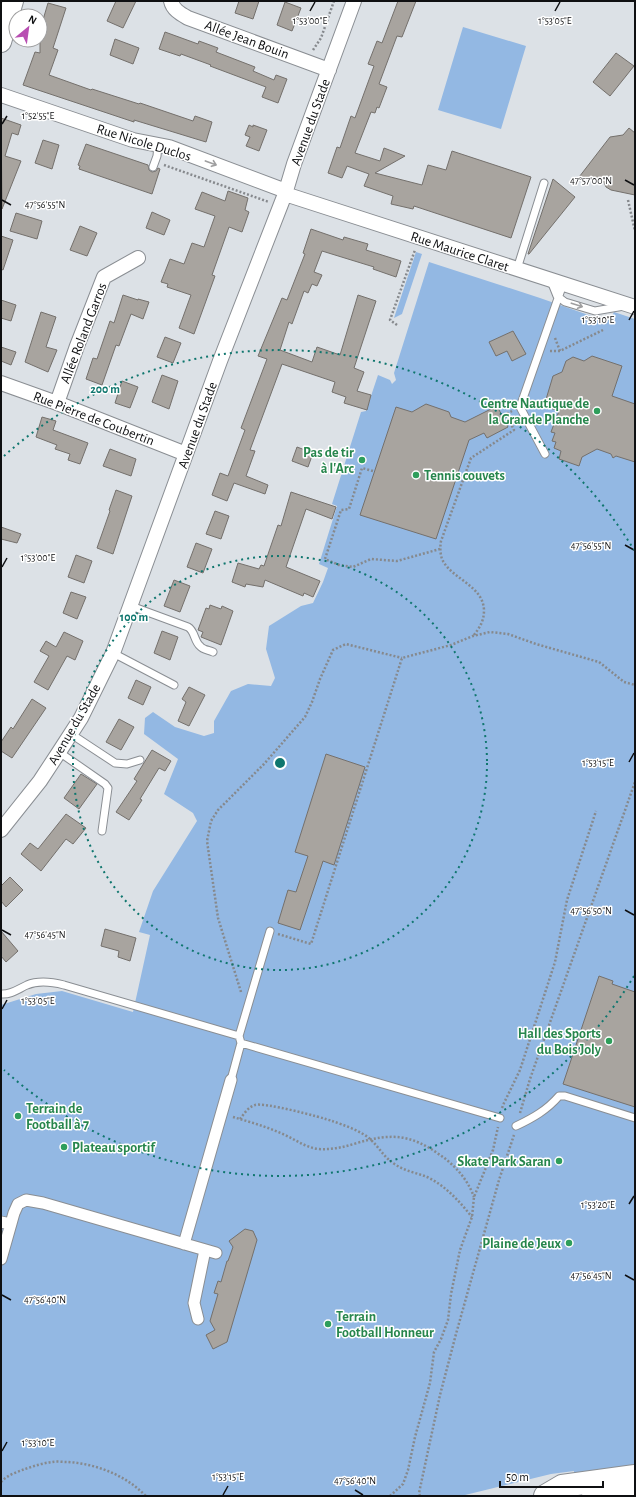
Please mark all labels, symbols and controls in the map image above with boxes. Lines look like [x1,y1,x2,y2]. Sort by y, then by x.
north arrow [8,8,48,48]
text: N [27,13,39,26]
text: 1°53'00"E [293,16,327,26]
text: 1°53'05"E [538,16,572,26]
street label: Allée Jean Bouin [203,18,291,62]
street label: Avenue du Stade [289,77,333,168]
text: 1°52'55"E [22,111,55,121]
street label: Rue Nicole Duclos [95,122,193,164]
one-way arrow [205,160,218,167]
text: 47°57'00"N [570,176,612,186]
text: 47°56'55"N [25,200,65,210]
street label: Rue Maurice Claret [409,229,511,275]
street label: Allée Roland Garros [58,281,110,386]
one-way arrow [571,302,583,310]
text: 1°53'10"E [582,315,615,325]
street label: Avenue du Stade [176,380,220,471]
text: 200 m [90,383,120,395]
street label: Rue Pierre de Coubertin [31,389,156,449]
place label: Centre Nautique de la Grande Planche [480,397,589,427]
marker: Centre Nautique de la Grande Planche [592,406,602,416]
place label: Pas de tir à l'Arc [303,446,355,476]
marker: Pas de tir à l'Arc [357,455,367,465]
place label: Tennis couvets [424,469,505,483]
marker: Tennis couvets [411,470,421,480]
text: 47°56'55"N [571,541,611,551]
text: 1°53'00"E [21,553,55,563]
text: 100 m [120,611,148,623]
street label: Avenue du Stade [46,682,104,767]
centre of rings [273,756,287,770]
text: 1°53'15"E [582,758,614,768]
text: 47°56'50"N [570,906,612,916]
text: 47°56'45"N [24,930,66,940]
text: 1°53'05"E [21,996,55,1006]
place label: Hall des Sports du Bois Joly [518,1027,602,1057]
marker: Hall des Sports du Bois Joly [604,1036,614,1046]
place label: Terrain de Football à 7 [26,1102,89,1132]
marker: Terrain de Football à 7 [13,1111,23,1121]
place label: Plateau sportif [72,1141,156,1155]
marker: Plateau sportif [59,1142,69,1152]
place label: Skate Park Saran [457,1155,551,1169]
marker: Skate Park Saran [554,1156,564,1166]
text: 1°53'20"E [581,1200,615,1210]
place label: Plaine de Jeux [482,1237,562,1251]
marker: Plaine de Jeux [564,1238,574,1248]
text: 47°56'45"N [570,1271,612,1281]
text: 47°56'40"N [24,1295,66,1305]
place label: Terrain Football Honneur [336,1310,434,1340]
marker: Terrain Football Honneur [323,1319,333,1329]
text: 1°53'10"E [22,1438,55,1448]
scale bar [500,1463,603,1489]
text: 50 m [506,1471,529,1483]
text: 1°53'15"E [212,1472,244,1482]
text: 47°56'40"N [334,1476,376,1486]

